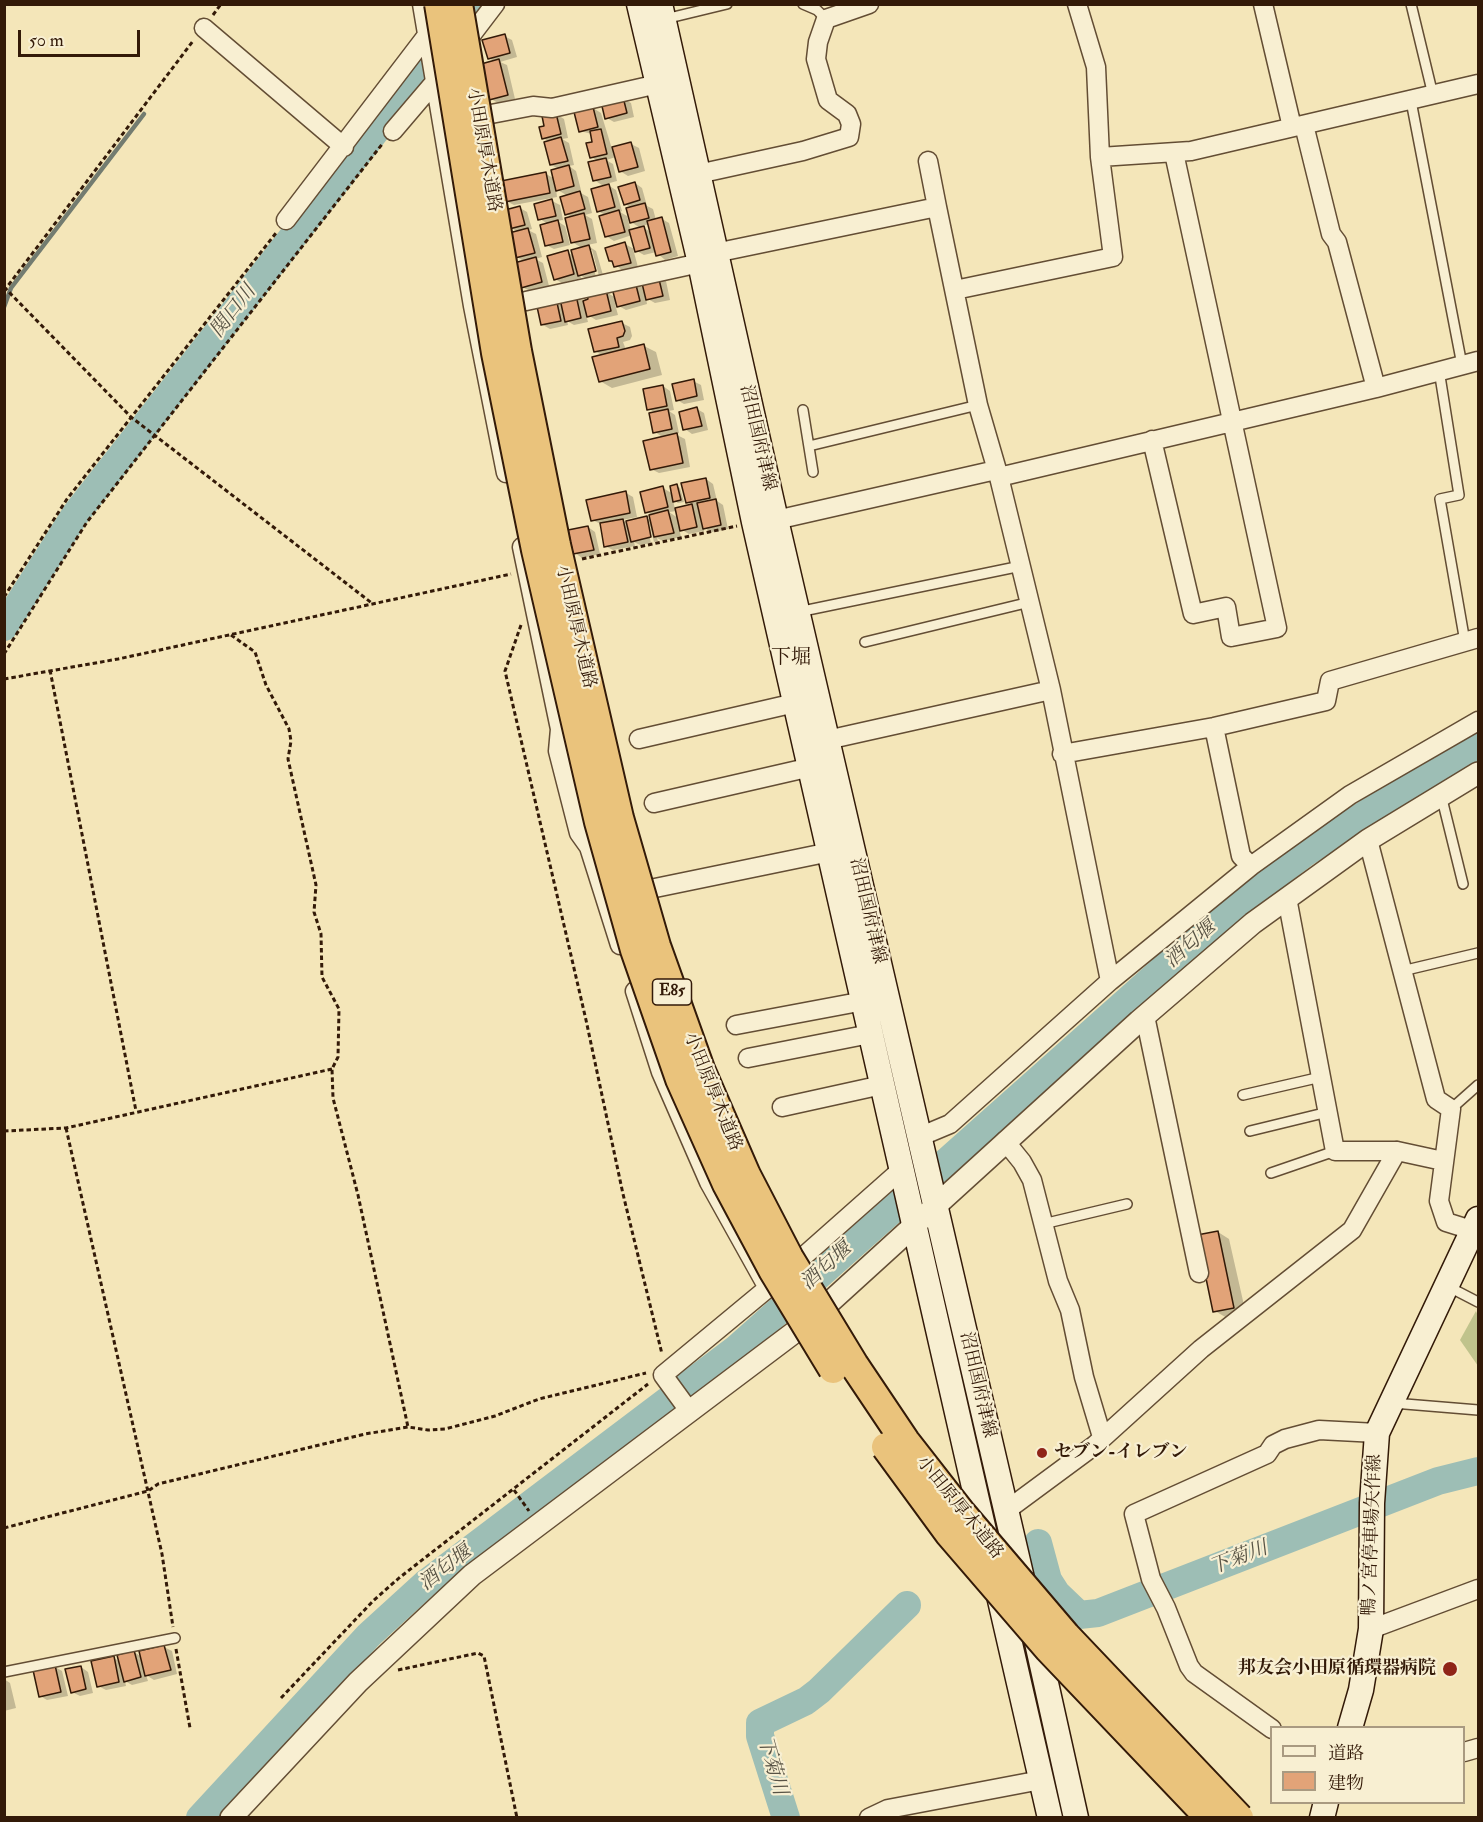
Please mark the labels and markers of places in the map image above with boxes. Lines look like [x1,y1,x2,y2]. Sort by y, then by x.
place label: セブン-イレブン [1054,1442,1188,1464]
marker: セブン-イレブン [1035,1446,1049,1460]
place label: 邦友会小田原循環器病院 [1238,1658,1436,1680]
marker: 邦友会小田原循環器病院 [1441,1660,1459,1678]

